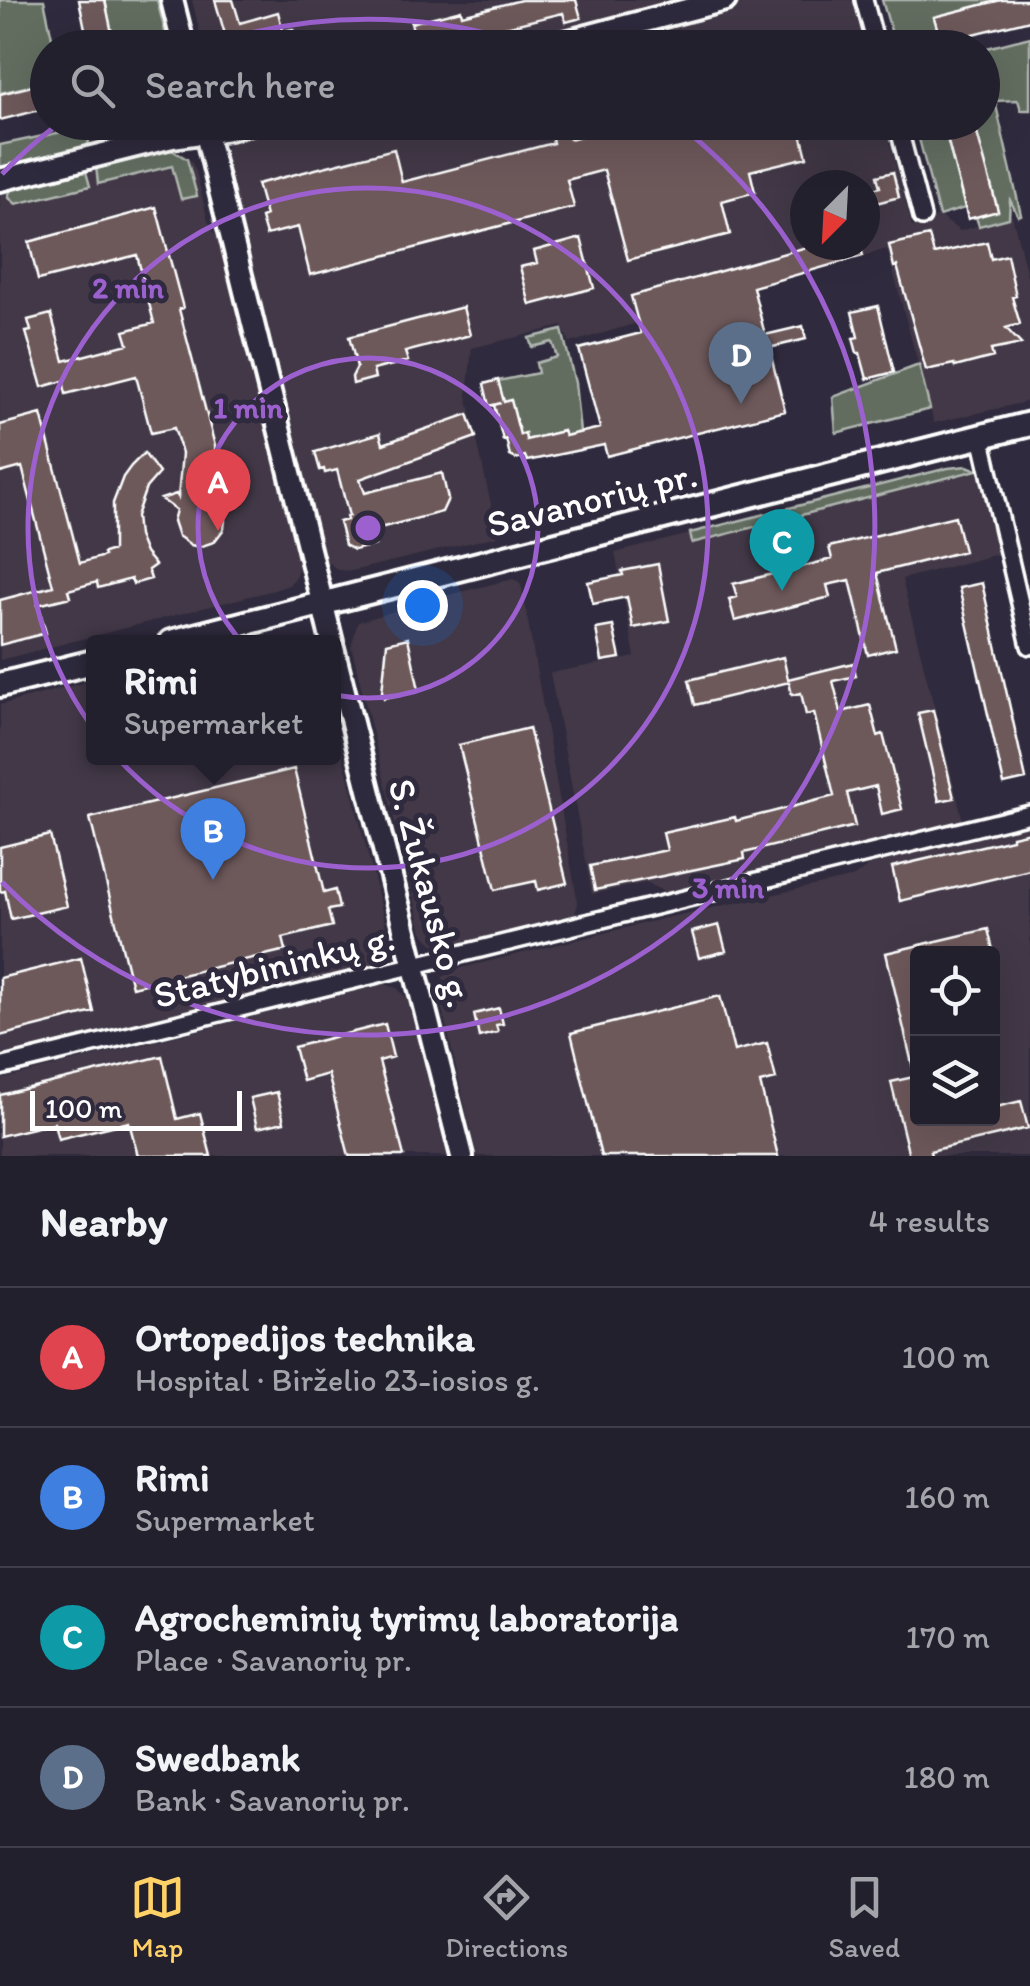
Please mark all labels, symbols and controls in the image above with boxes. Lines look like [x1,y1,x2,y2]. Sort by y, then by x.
search box [30,30,1000,140]
icon: search [65,58,120,113]
text: Search here [145,62,336,108]
north arrow [790,170,880,260]
text: 2 min [92,269,165,306]
pin: D [708,322,774,404]
text: 1 min [213,389,284,426]
pin: A [186,448,250,531]
street label: Savanorių pr. [482,451,702,547]
pin: C [750,508,814,591]
centre of rings [350,510,386,546]
your location [397,580,448,631]
popup [86,635,341,765]
text: Rimi [124,658,198,704]
text: Supermarket [124,704,303,742]
street label: S. Žukausko g. [378,774,484,1012]
pin: B [180,798,246,880]
text: 3 min [692,869,765,906]
street label: Statybininkų g. [149,914,399,1018]
map controls [910,946,1000,1126]
button: locate [910,946,1000,1036]
button: layers [910,1036,1000,1126]
scale bar [30,1086,242,1130]
text: 100 m [45,1091,122,1125]
text: Nearby [40,1196,167,1247]
text: 4 results [869,1202,990,1240]
text: Ortopedijos technika [135,1315,475,1361]
text: A [62,1338,83,1376]
text: 100 m [902,1338,990,1376]
text: Hospital · Birželio 23-iosios g. [135,1361,540,1399]
text: Rimi [135,1455,209,1501]
text: B [62,1478,83,1516]
text: 160 m [904,1478,990,1516]
text: Supermarket [135,1501,315,1539]
text: Agrocheminių tyrimų laboratorija [135,1595,678,1641]
text: C [62,1618,83,1656]
text: 170 m [905,1618,990,1656]
text: Place · Savanorių pr. [135,1641,412,1679]
text: Swedbank [135,1735,300,1781]
text: D [62,1758,83,1796]
text: 180 m [904,1758,990,1796]
text: Bank · Savanorių pr. [135,1781,410,1819]
tab: Map [130,1870,185,1964]
tab: Directions [445,1870,568,1964]
tab: Saved [828,1870,900,1964]

